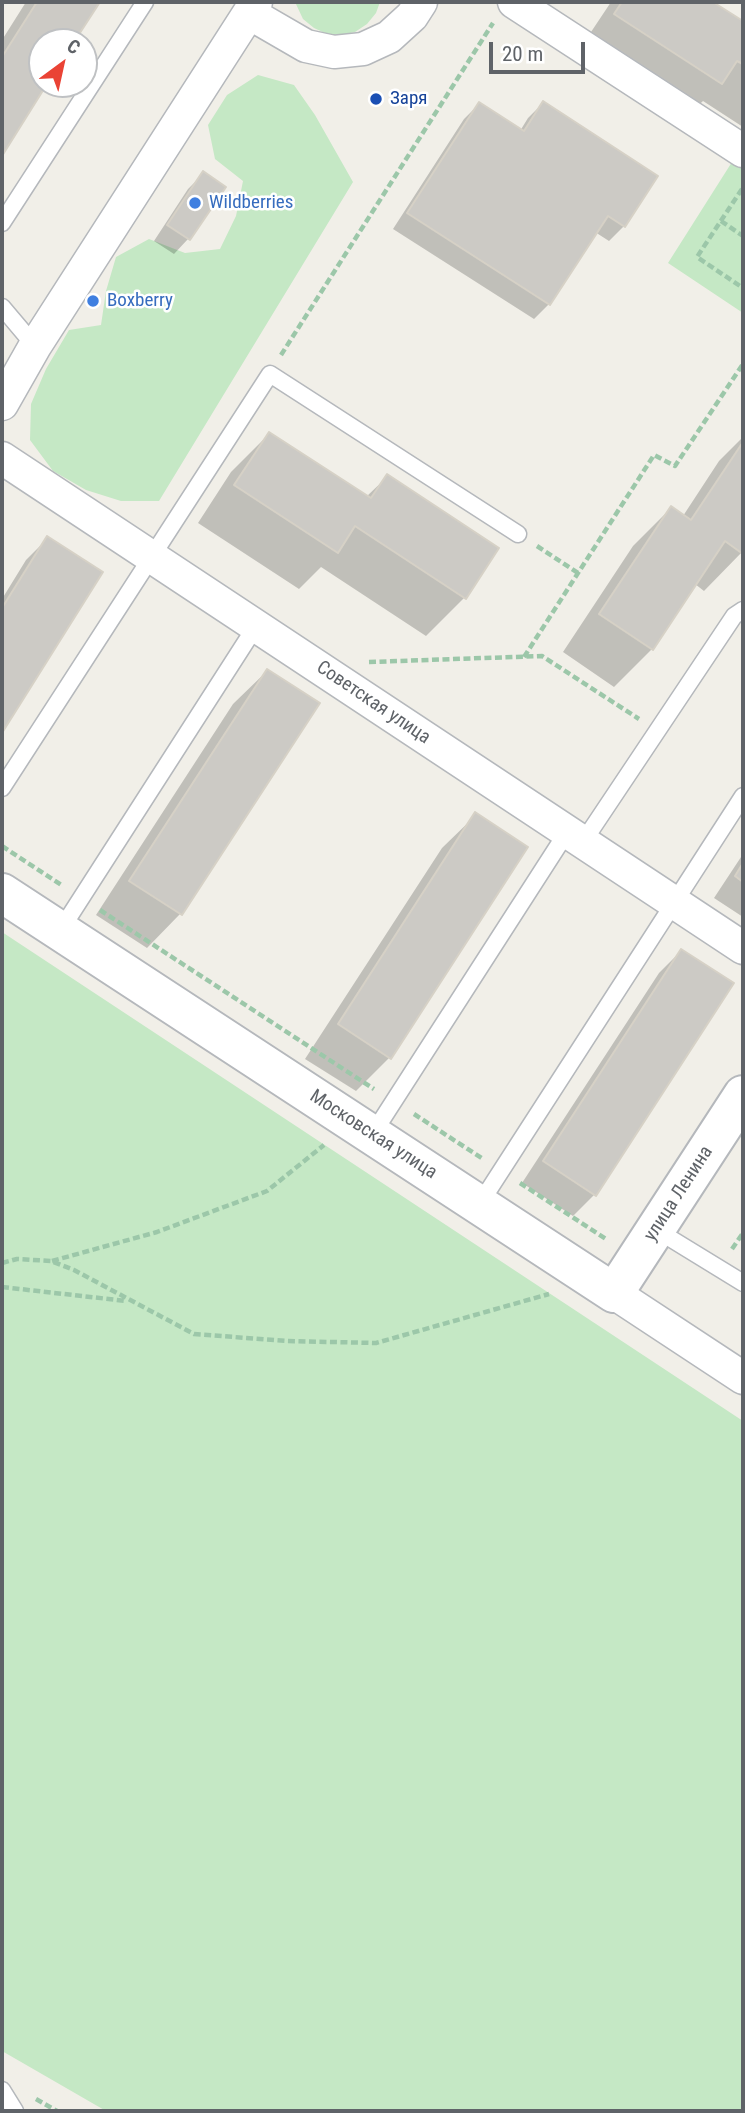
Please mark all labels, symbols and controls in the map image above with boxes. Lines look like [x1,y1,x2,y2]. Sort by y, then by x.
north arrow [28,28,98,98]
scale bar [493,28,589,72]
text: С [63,34,84,59]
text: 20 m [502,42,543,66]
place label: Заря [390,88,427,110]
marker: Заря [368,91,384,107]
place label: Wildberries [209,192,293,214]
marker: Wildberries [187,195,203,211]
place label: Boxberry [107,290,173,312]
marker: Boxberry [85,293,101,309]
street label: Советская улица [312,656,434,750]
street label: Московская улица [305,1085,441,1185]
street label: улица Ленина [640,1142,718,1246]

